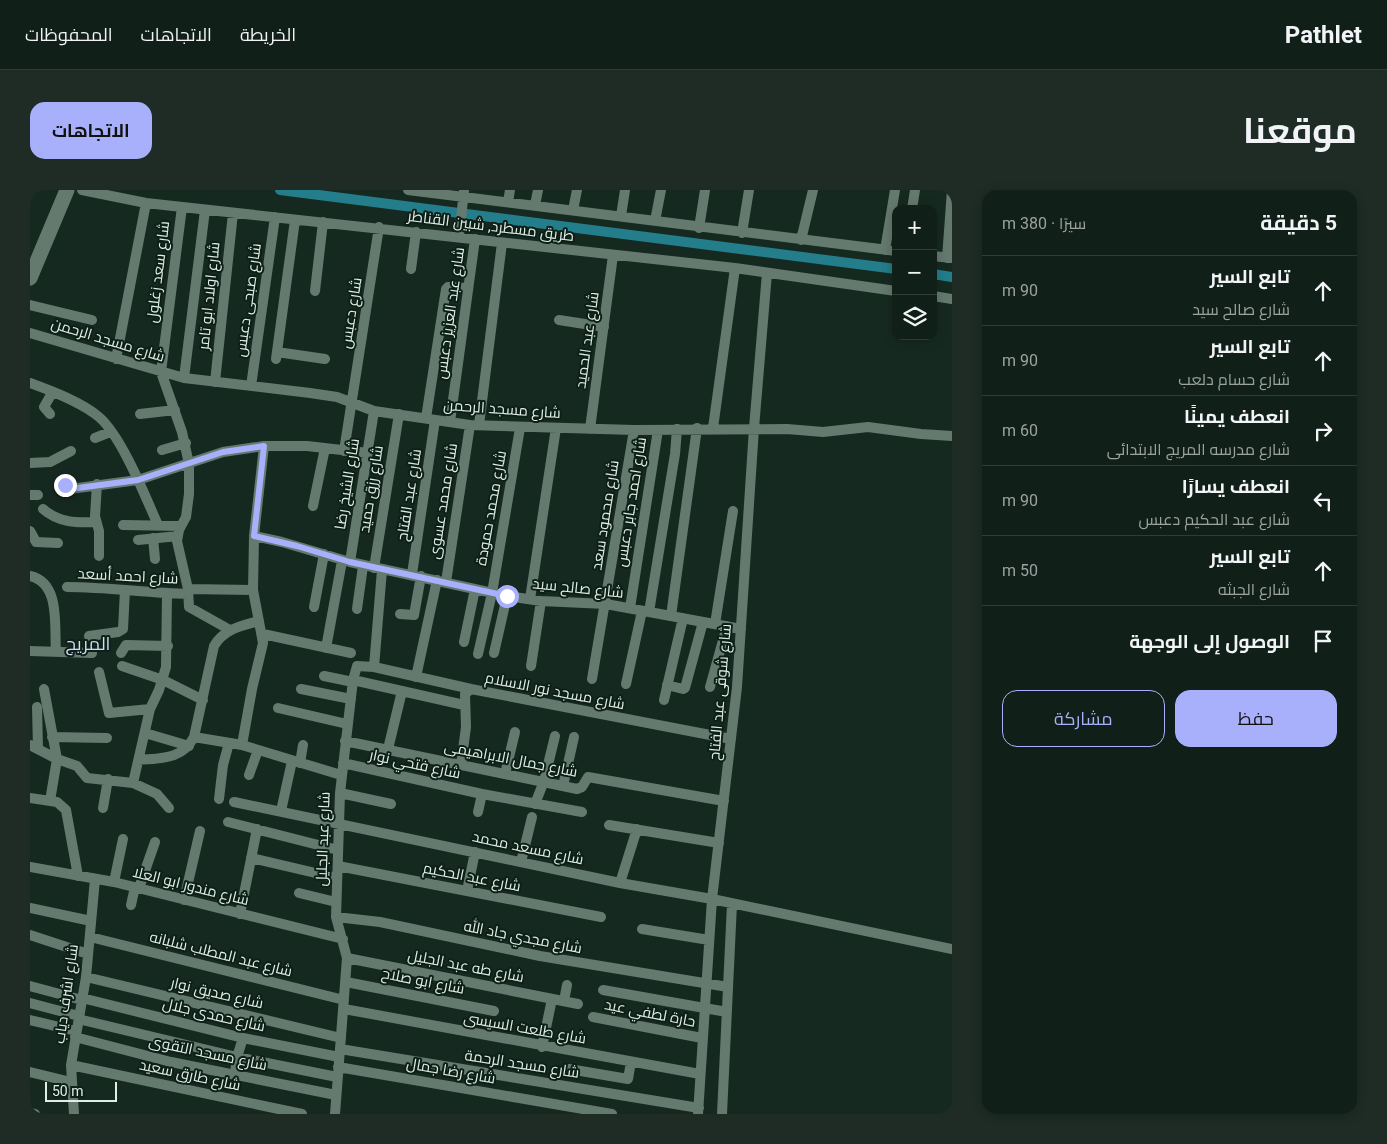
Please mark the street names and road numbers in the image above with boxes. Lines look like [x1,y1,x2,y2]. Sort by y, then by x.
street label: طريق مسطرد, شبين القناطر [405,207,575,246]
street label: شارع سعد زغلول [143,220,175,324]
street label: شارع اولاد ابو تامر [194,241,226,352]
street label: شارع صبحى دعبس [231,242,267,358]
street label: شارع عبد العزيز دعبس [432,246,470,380]
street label: شارع دعبس [336,276,367,350]
street label: شارع عبد الحميد [571,290,605,390]
street label: شارع مسجد الرحمن [49,314,167,368]
street label: شارع مسجد الرحمن [443,396,561,424]
street label: شارع احمد جابر دعبس [612,436,652,569]
street label: شارع الشيخ رضا [331,437,365,531]
street label: شارع محمد عسوى [425,442,463,561]
street label: شارع رزق حميد [355,444,389,534]
street label: شارع عبد الفتاح [393,448,427,543]
street label: شارع محمد حمودة [472,449,512,567]
street label: شارع محمود سعد [587,459,625,572]
street label: شارع احمد أسعد [77,563,179,590]
street label: شارع صالح سيد [531,574,624,604]
street label: شارع شوقى عبد الفتاح [705,623,737,761]
street label: شارع مسجد نور الاسلام [483,669,626,715]
street label: شارع جمال الابراهيمى [442,737,579,783]
street label: شارع فتحي نوار [366,745,462,785]
street label: شارع عبد الجليل [312,791,336,887]
street label: شارع مسعد محمد [470,827,585,871]
street label: شارع عبد الحكيم [421,859,522,897]
street label: شارع مندور ابو العلا [131,863,251,911]
street label: شارع مجدي جاد الله [462,916,584,960]
street label: شارع عبد المطلب شلبانه [147,928,294,982]
street label: شارع اشرف دياب [50,943,84,1045]
street label: شارع طه عبد الجليل [406,946,526,988]
street label: شارع ابو صلاح [380,964,466,1000]
street label: شارع صديق نوار [167,973,265,1014]
street label: شارع حمدى جلال [160,994,267,1038]
street label: حارة لطفي عيد [602,995,697,1034]
street label: شارع طلعت السيسى [462,1008,588,1050]
street label: شارع مسجد التقوى [147,1032,269,1076]
street label: شارع مسجد الرحمة [463,1046,581,1084]
street label: شارع رضا جمال [405,1054,497,1090]
street label: شارع طارق سعيد [137,1055,242,1097]

